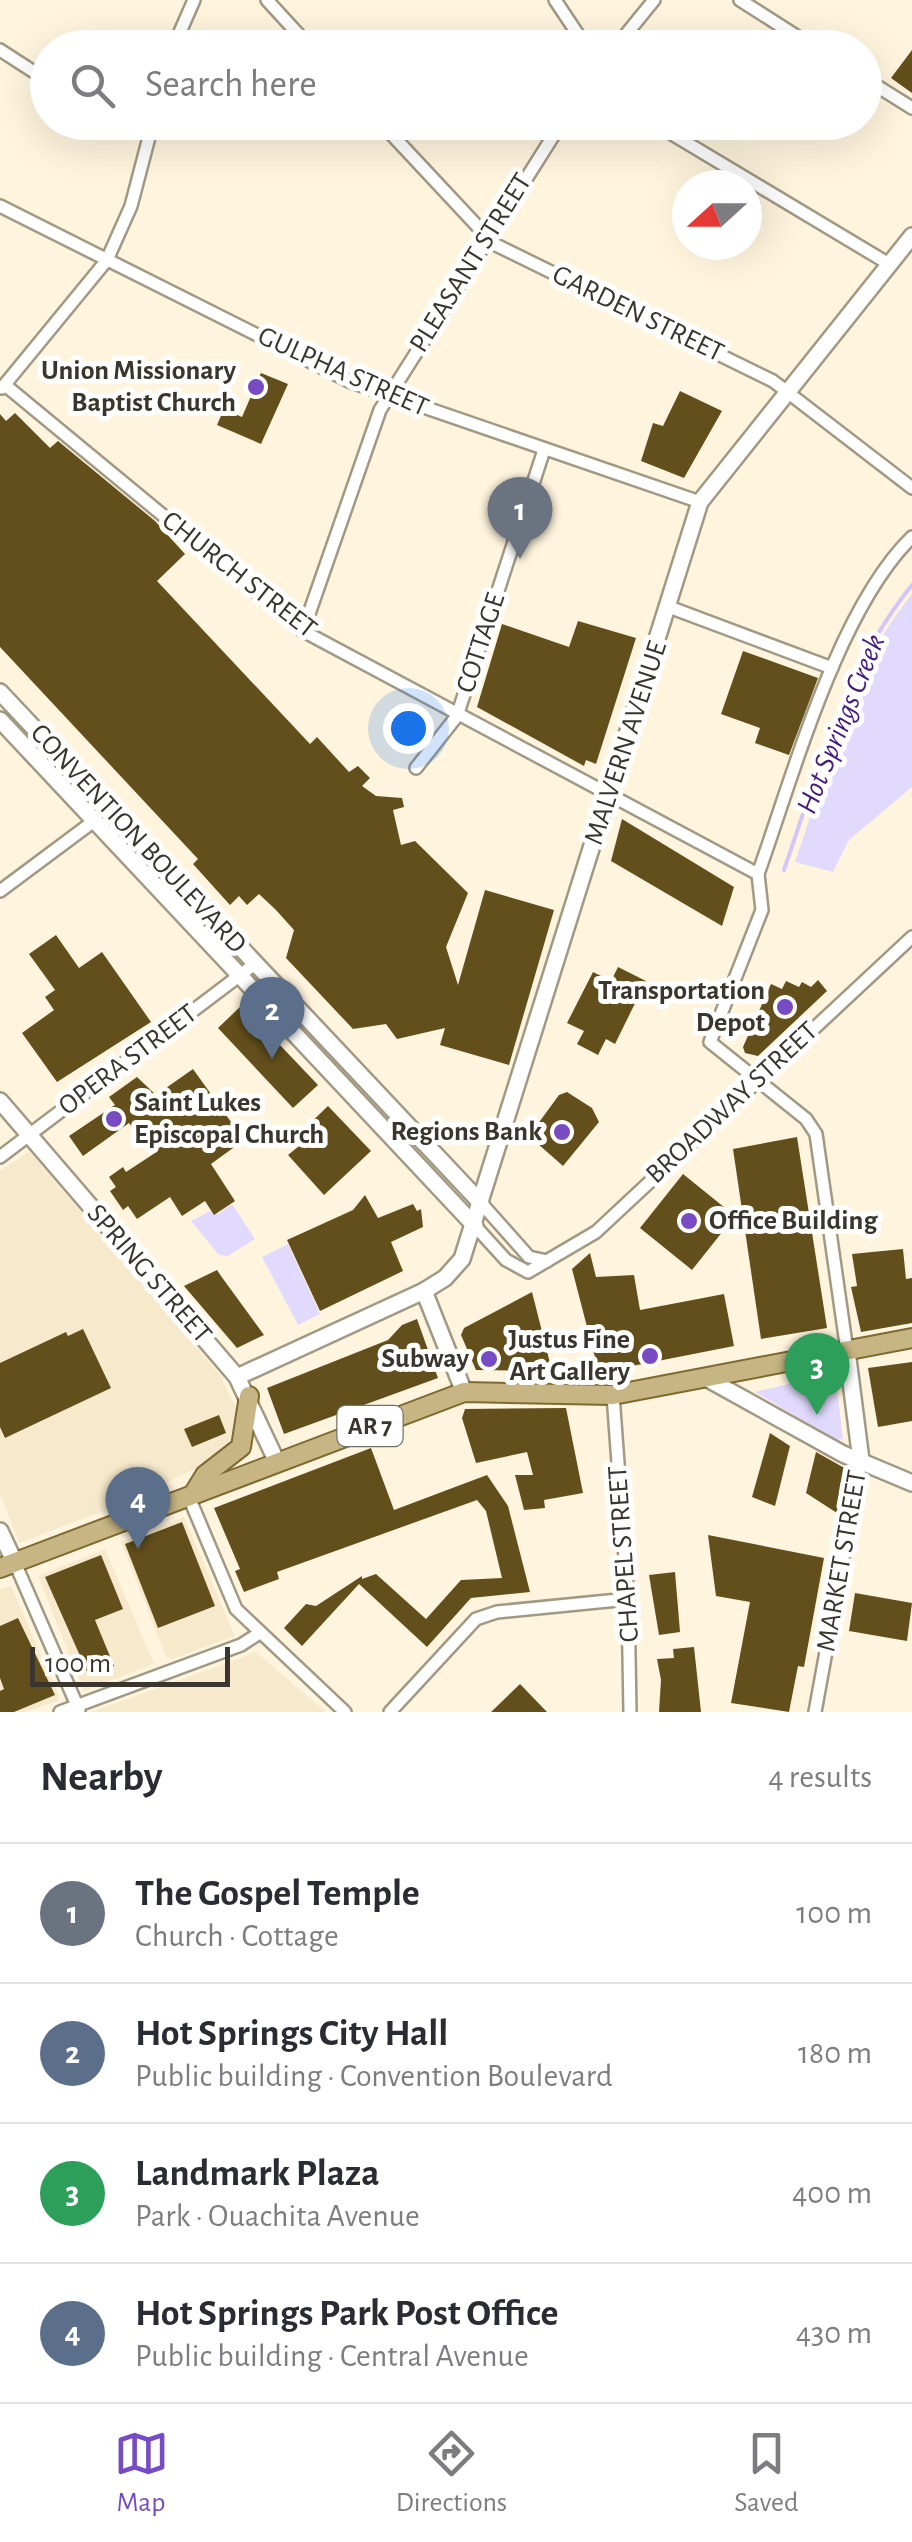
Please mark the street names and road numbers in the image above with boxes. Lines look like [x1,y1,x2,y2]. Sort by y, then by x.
street label: PLEASANT STREET [405,168,537,357]
street label: GARDEN STREET [548,261,728,368]
street label: GULPHA STREET [254,322,433,422]
street label: CHURCH STREET [156,506,322,644]
street label: COTTAGE [452,590,510,696]
street label: MALVERN AVENUE [580,638,672,848]
street label: CONVENTION BOULEVARD [25,719,251,959]
street label: OPERA STREET [54,999,203,1121]
street label: BROADWAY STREET [641,1017,823,1189]
street label: SPRING STREET [81,1199,217,1349]
road number: AR 7 [338,1406,402,1446]
street label: CHAPEL STREET [604,1464,644,1643]
street label: MARKET STREET [812,1468,872,1654]

